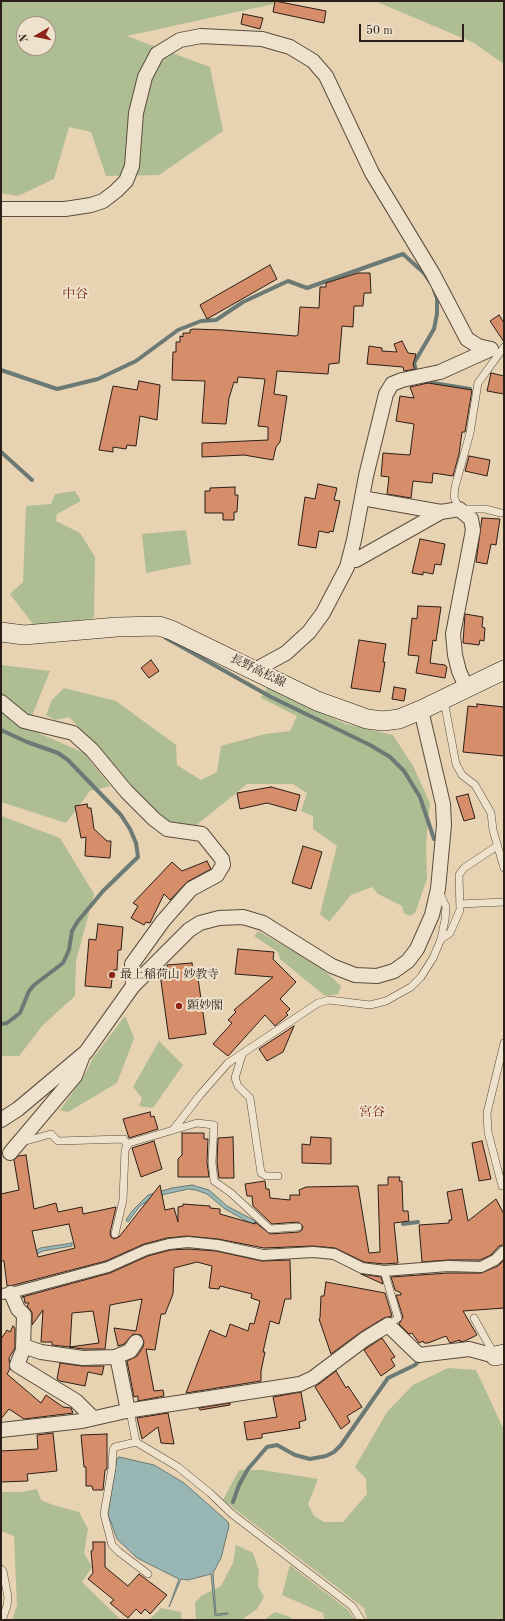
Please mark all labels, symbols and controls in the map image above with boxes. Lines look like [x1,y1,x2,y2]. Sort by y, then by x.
north arrow [16,16,56,56]
scale bar [361,16,466,42]
text: 50 m [366,25,393,37]
text: N [19,33,31,43]
district label: 中谷 [62,287,88,303]
street label: 長野高松線 [228,651,288,691]
place label: 最上稲荷山 妙教寺 [120,968,219,982]
marker: 最上稲荷山 妙教寺 [107,970,117,980]
place label: 顕妙閣 [187,999,223,1013]
marker: 顕妙閣 [174,1001,184,1011]
district label: 宮谷 [359,1105,385,1121]

